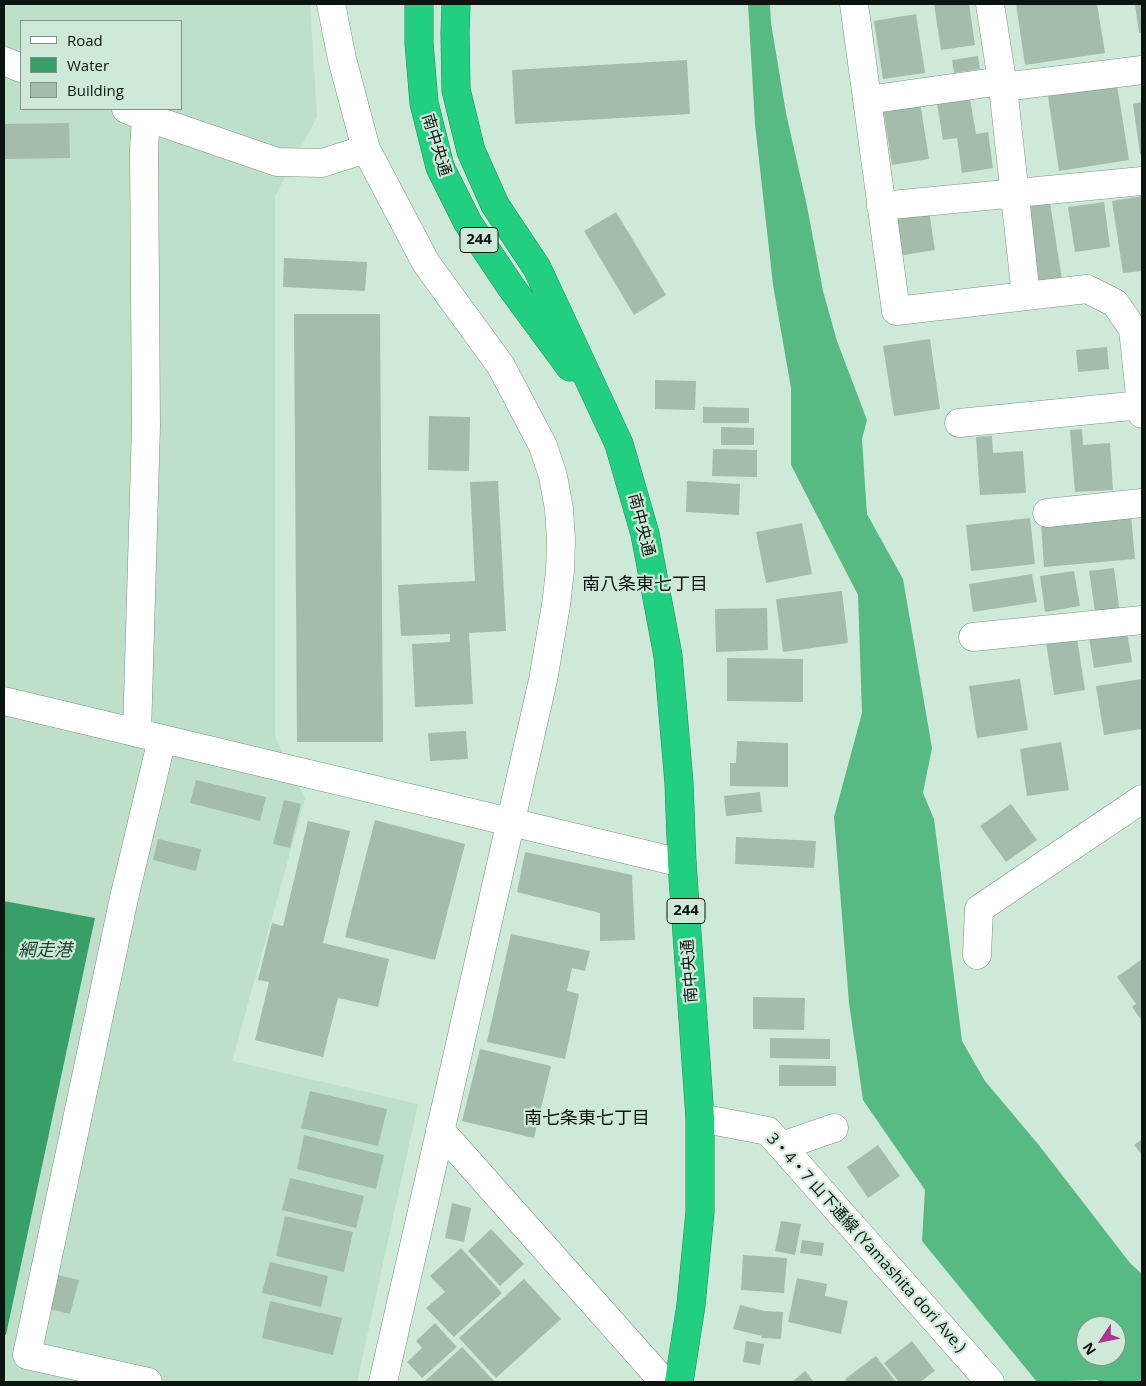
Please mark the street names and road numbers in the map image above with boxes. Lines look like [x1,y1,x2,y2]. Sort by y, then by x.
street label: 南中央通 [417,112,455,178]
road number: 244 [460,228,498,252]
street label: 南中央通 [624,492,658,558]
road number: 244 [667,898,705,924]
street label: 南中央通 [678,938,702,1004]
street label: 3・4・7 山下通線 (Yamashita dori Ave.) [762,1129,970,1357]

